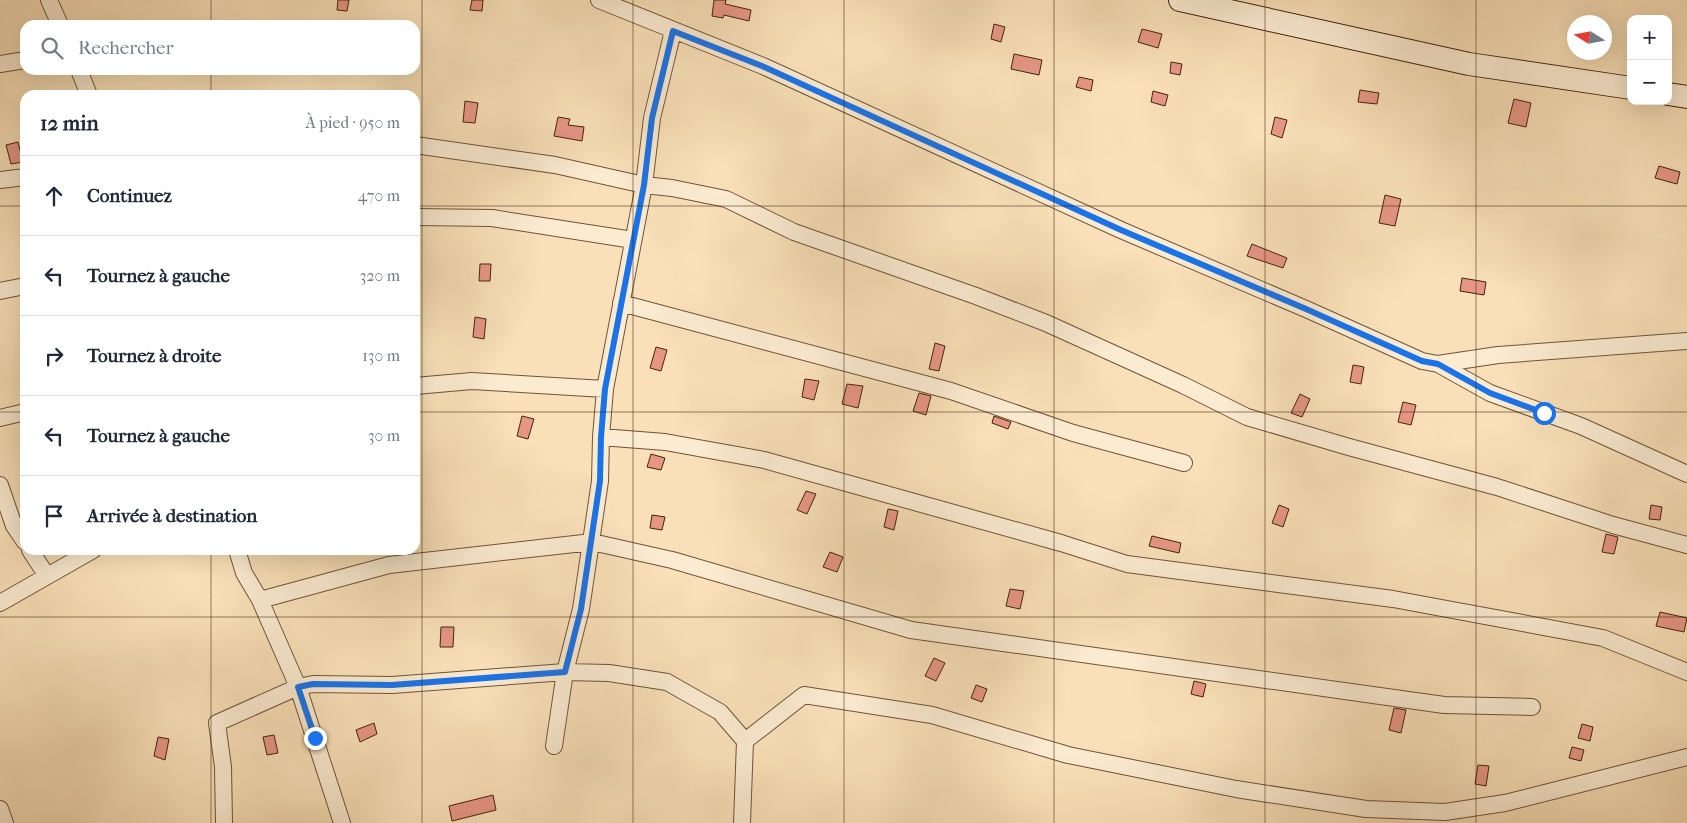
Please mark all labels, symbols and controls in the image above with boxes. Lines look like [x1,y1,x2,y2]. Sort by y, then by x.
north arrow [1567,15,1612,60]
map controls [1627,15,1672,105]
button: + [1627,15,1672,60]
search box [20,20,420,75]
icon: search [38,34,66,62]
text: Rechercher [78,37,174,59]
button: − [1627,60,1672,105]
text: 12 min [40,111,99,135]
text: À pied · 950 m [305,113,400,132]
icon: ahead [40,182,68,210]
text: Continuez [87,185,172,207]
text: 470 m [358,186,400,205]
icon: left [40,262,68,290]
text: Tournez à gauche [87,265,230,287]
text: 320 m [360,266,400,285]
icon: right [40,342,68,370]
text: Tournez à droite [87,345,221,367]
text: 130 m [362,346,400,365]
route start [1533,402,1556,425]
icon: left [40,422,68,450]
text: Tournez à gauche [87,425,230,447]
text: 30 m [368,426,400,445]
icon: arrive [40,502,68,530]
text: Arrivée à destination [87,505,257,527]
route end [304,727,327,750]

